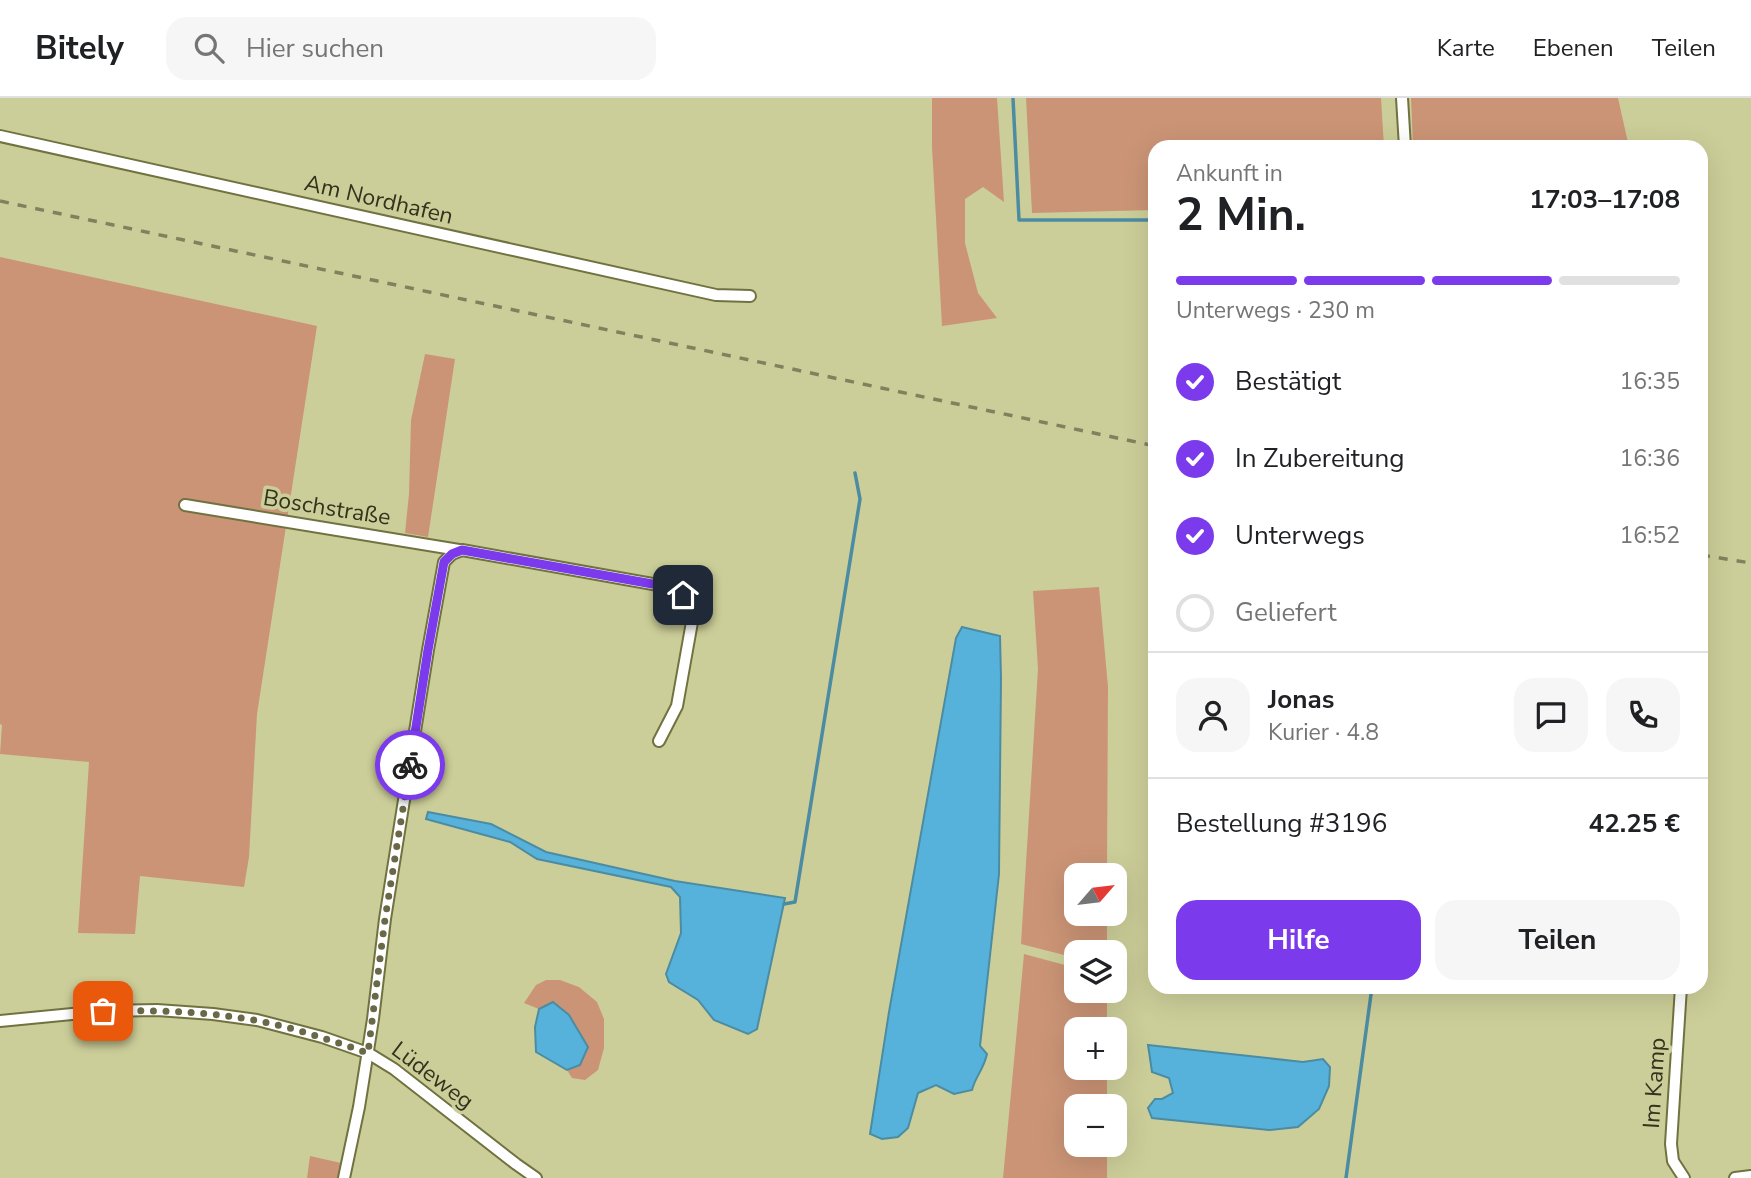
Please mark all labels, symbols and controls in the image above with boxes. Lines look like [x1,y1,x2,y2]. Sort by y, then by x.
search box [166,17,656,80]
text: Bitely [35,26,124,71]
icon: search [190,29,228,67]
text: Hier suchen [246,31,384,66]
text: Karte [1437,32,1495,64]
text: Ebenen [1533,32,1614,64]
text: Teilen [1652,32,1716,64]
text: Ankunft in [1176,158,1283,189]
street label: Am Nordhafen [302,167,456,232]
text: 17:03–17:08 [1529,182,1680,217]
text: 2 Min. [1176,183,1306,246]
text: Unterwegs · 230 m [1176,295,1375,326]
icon: check [1176,363,1214,401]
text: Bestätigt [1235,364,1341,399]
text: 16:35 [1620,366,1680,397]
icon: check [1176,440,1214,478]
text: In Zubereitung [1235,441,1404,476]
text: 16:36 [1620,443,1680,474]
street label: Boschstraße [261,482,393,533]
icon: check [1176,517,1214,555]
text: Unterwegs [1235,518,1365,553]
text: 16:52 [1620,520,1680,551]
pin [653,565,713,625]
icon: home [664,576,702,614]
text: Geliefert [1235,595,1336,630]
button: person [1176,678,1250,752]
button: chat [1514,678,1588,752]
button: phone [1606,678,1680,752]
text: Jonas [1268,682,1334,717]
text: Kurier · 4.8 [1268,717,1379,748]
courier [375,730,445,800]
icon: bike [391,746,429,784]
text: Bestellung #3196 [1176,806,1387,841]
text: 42.25 € [1589,806,1680,841]
north arrow [1064,863,1127,926]
map controls [1064,863,1127,1157]
button: Hilfe [1176,900,1421,980]
button: Teilen [1435,900,1680,980]
button: layers [1064,940,1127,1003]
pin [73,981,133,1041]
icon: bag [84,992,122,1030]
button: + [1064,1017,1127,1080]
street label: Lüdeweg [385,1034,480,1117]
street label: Im Kamp [1636,1036,1673,1130]
button: − [1064,1094,1127,1157]

